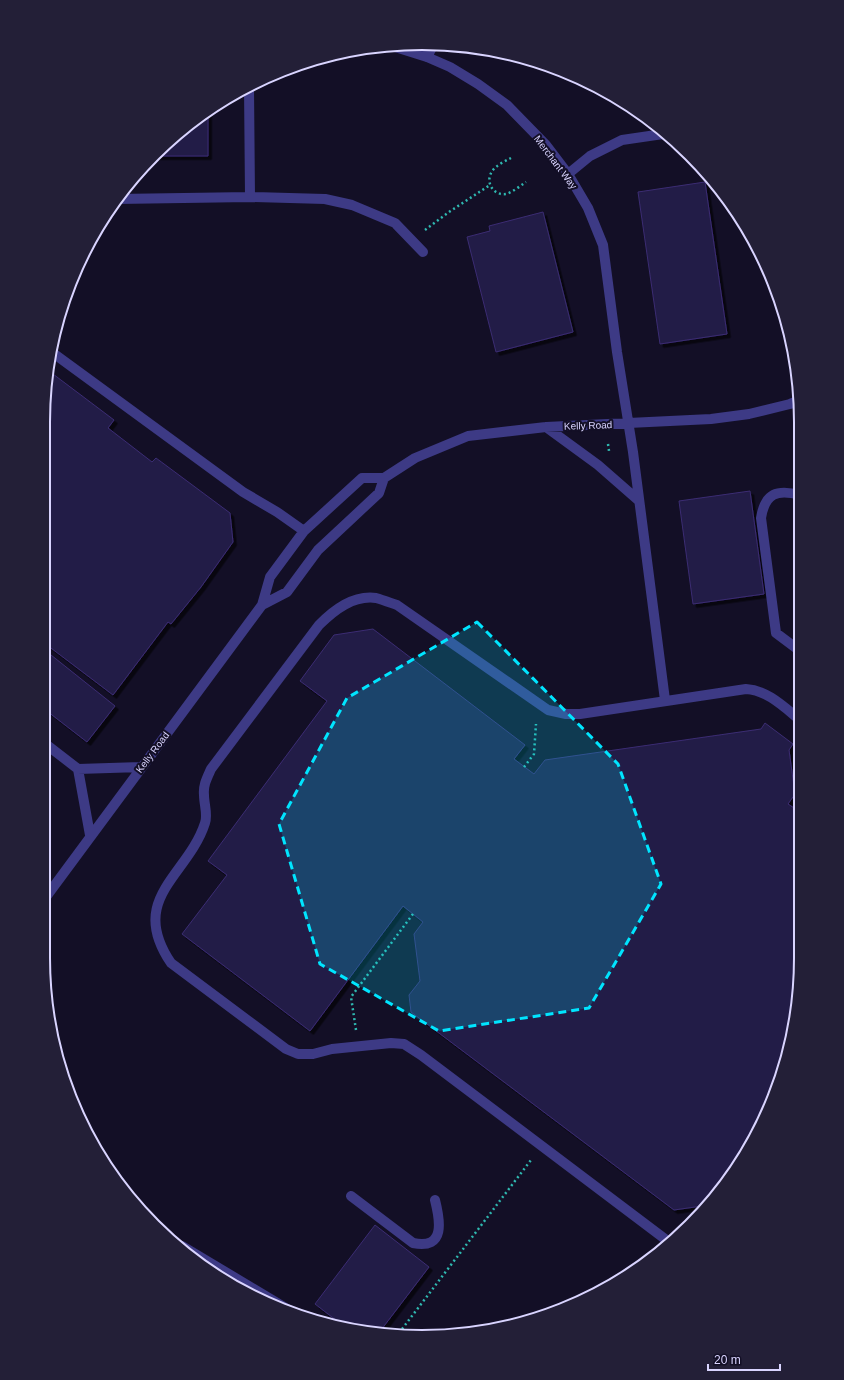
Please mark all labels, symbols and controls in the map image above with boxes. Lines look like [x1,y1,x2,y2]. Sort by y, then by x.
street label: Merchant Way [532,133,579,191]
street label: Kelly Road [564,419,612,432]
street label: Kelly Road [133,730,171,775]
scale bar [708,1346,780,1372]
text: 20 m [714,1353,741,1367]

